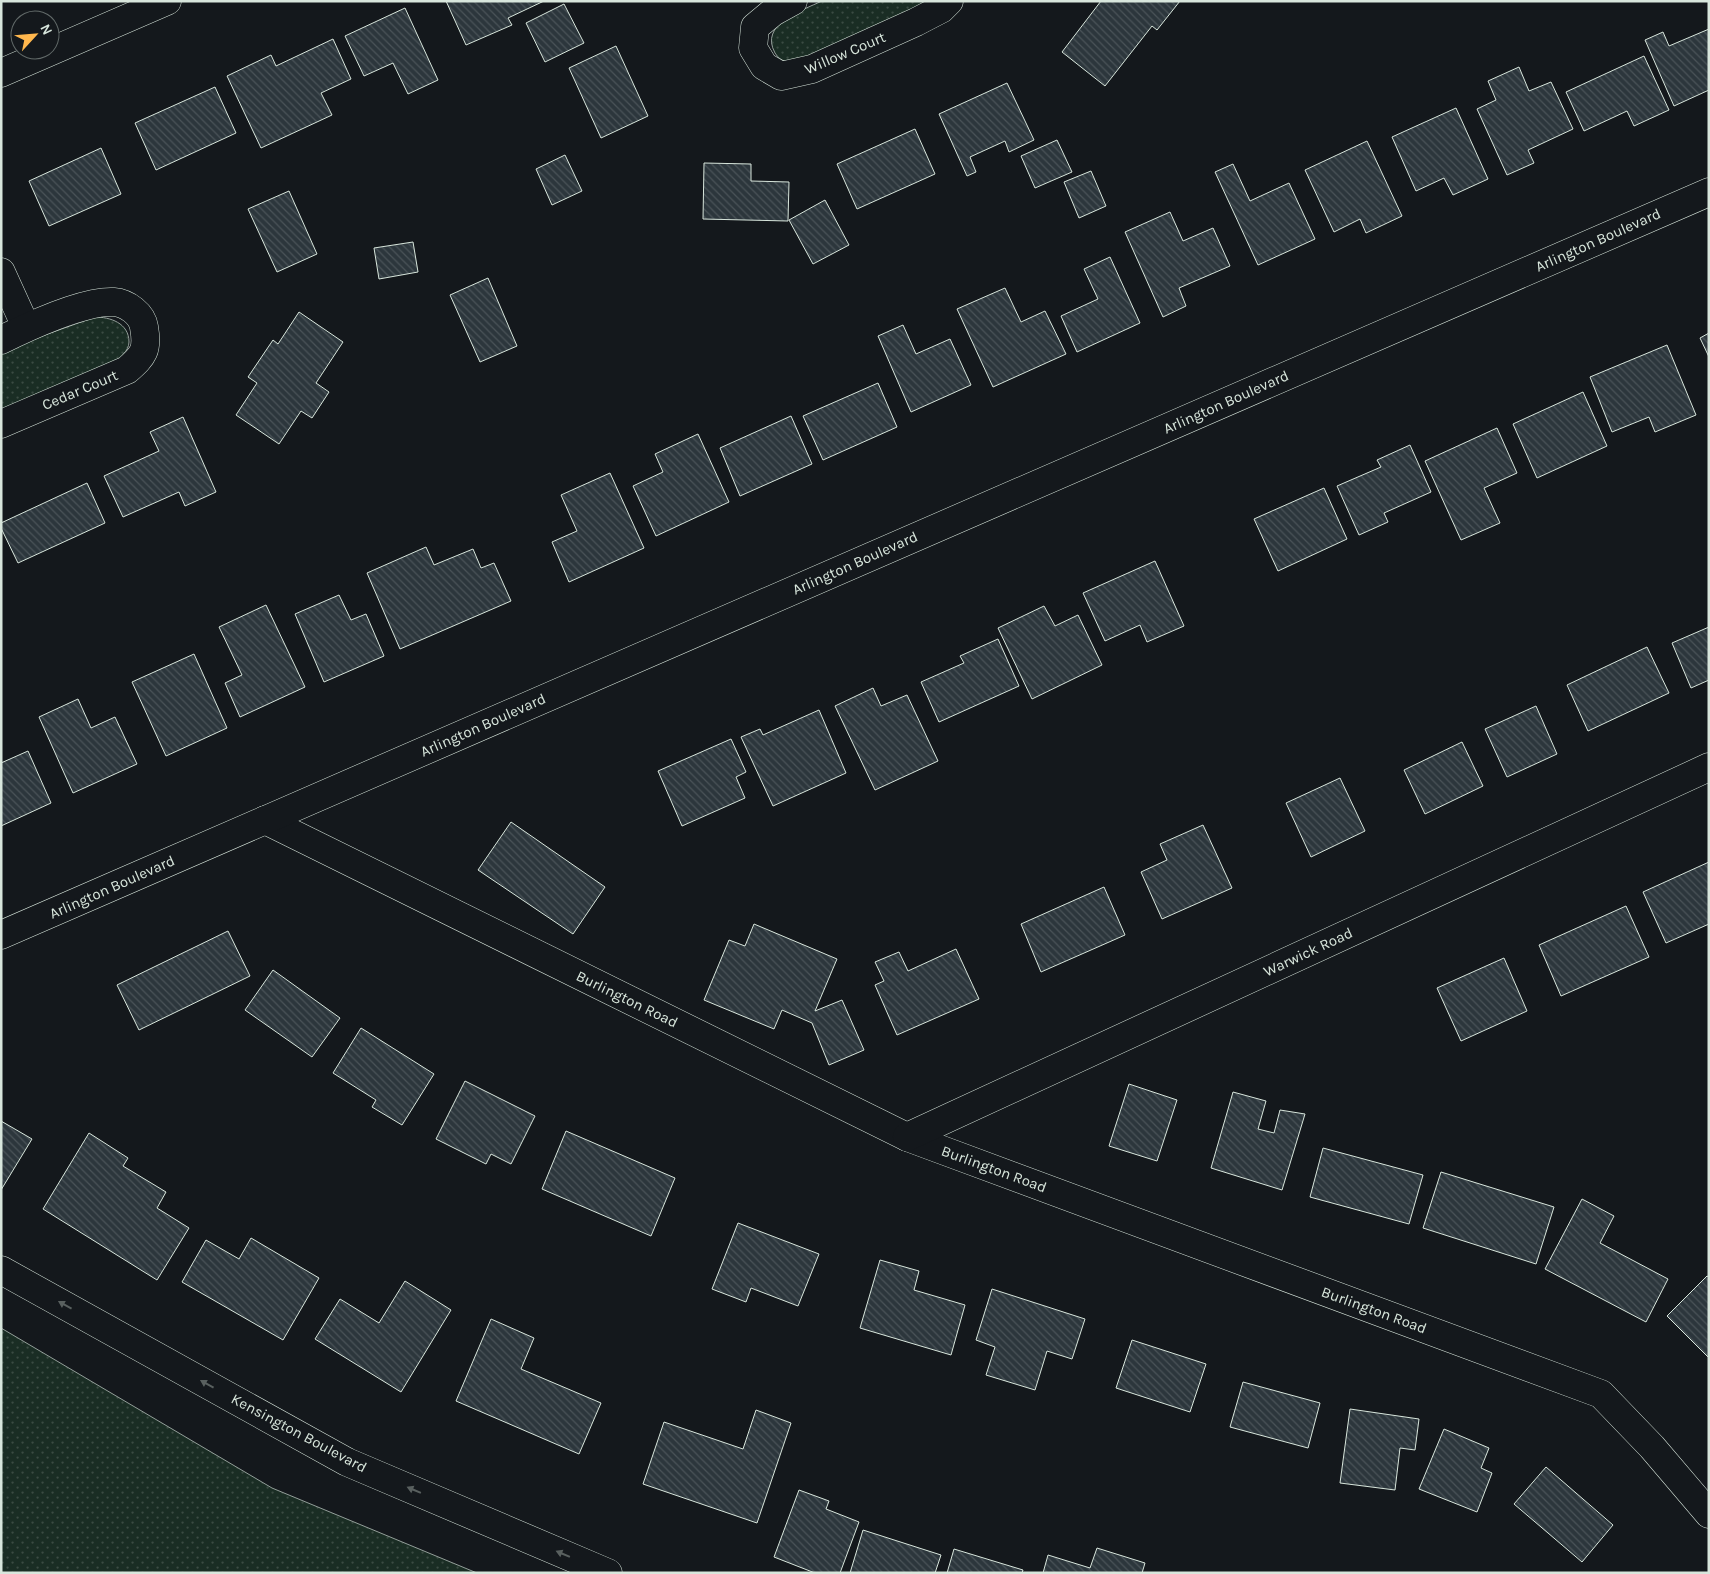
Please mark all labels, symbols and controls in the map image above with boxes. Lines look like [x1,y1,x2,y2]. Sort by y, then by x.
north arrow [10,10,60,60]
text: N [36,21,56,38]
street label: Willow Court [802,28,889,78]
street label: Arlington Boulevard [1533,204,1663,276]
street label: Cedar Court [39,366,121,414]
street label: Arlington Boulevard [1161,366,1291,438]
street label: Arlington Boulevard [790,527,920,599]
street label: Arlington Boulevard [418,689,548,761]
street label: Arlington Boulevard [47,851,177,923]
street label: Warwick Road [1261,924,1355,980]
street label: Burlington Road [573,967,681,1031]
street label: Burlington Road [939,1142,1049,1196]
street label: Burlington Road [1319,1283,1429,1337]
one-way arrow [58,1301,72,1309]
one-way arrow [200,1380,214,1388]
street label: Kensington Boulevard [228,1390,370,1476]
one-way arrow [407,1485,421,1493]
one-way arrow [556,1549,570,1557]

